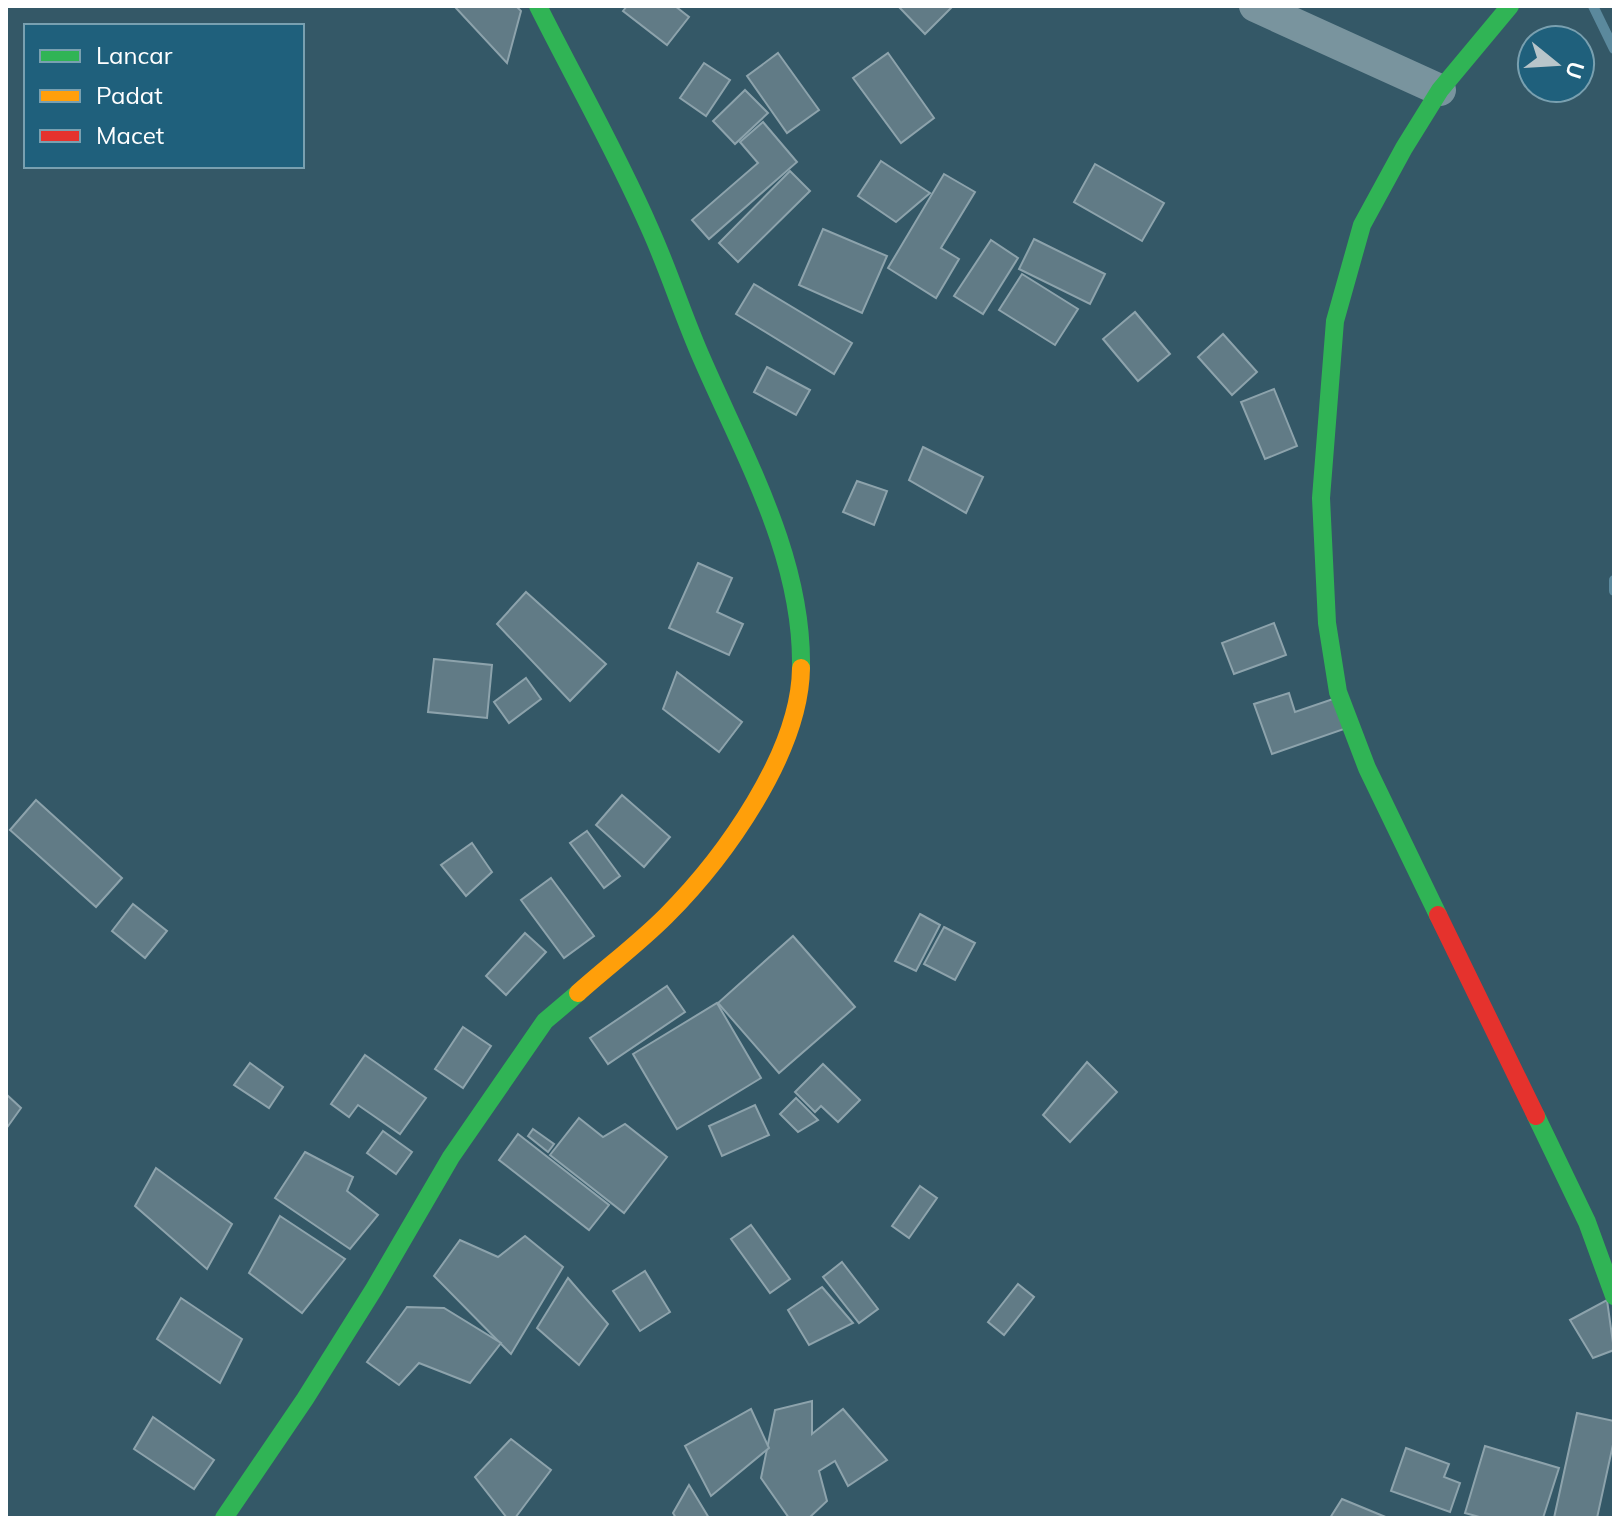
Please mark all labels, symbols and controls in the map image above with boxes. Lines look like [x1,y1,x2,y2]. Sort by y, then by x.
legend [24,24,304,168]
north arrow [1516,24,1596,104]
text: Lancar [96,40,173,70]
text: U [1559,58,1591,82]
text: Padat [96,80,163,110]
text: Macet [96,120,164,150]

